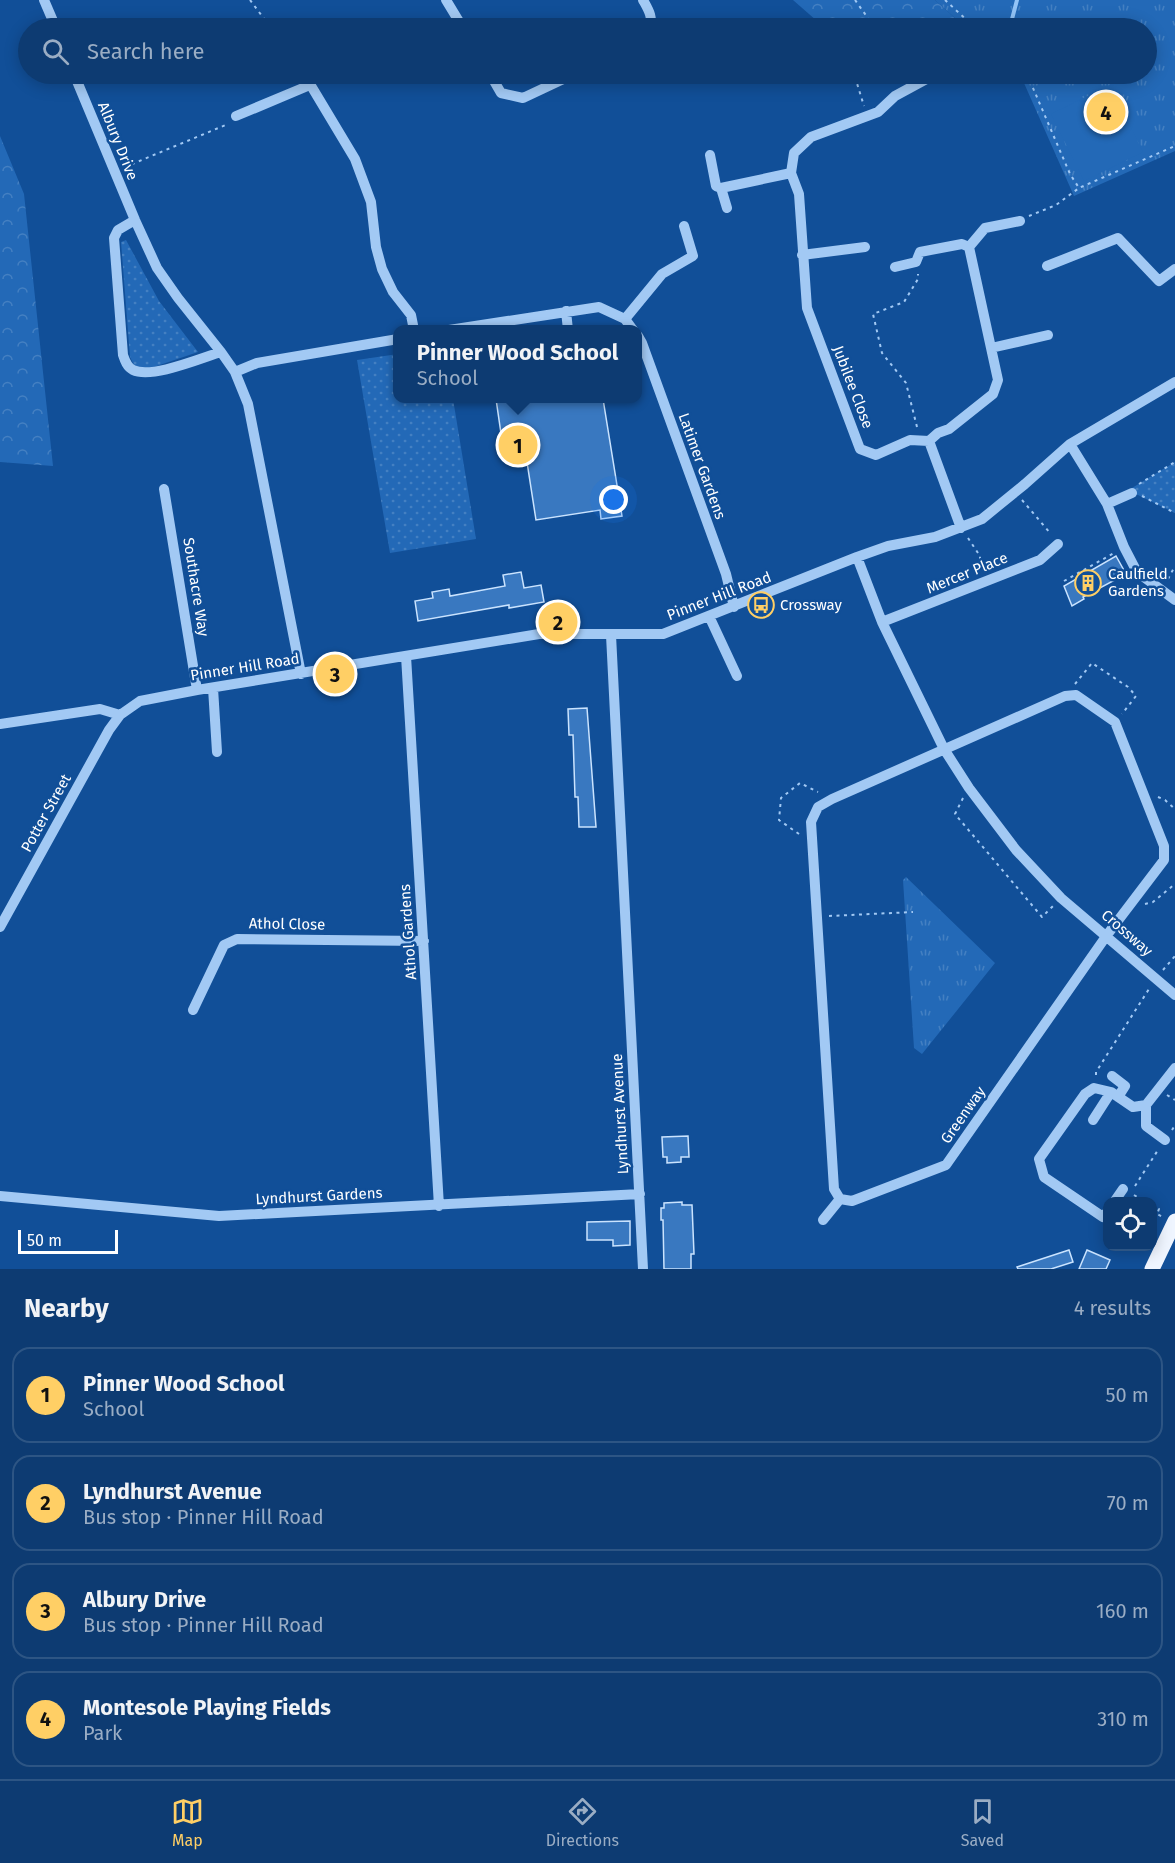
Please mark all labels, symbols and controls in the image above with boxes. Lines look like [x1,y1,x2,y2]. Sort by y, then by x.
search box [18,18,1157,84]
icon: search [39,35,72,68]
text: Search here [87,38,205,65]
pin: 4 [1086,90,1126,134]
street label: Albury Drive [94,99,142,183]
popup [393,325,642,403]
text: Pinner Wood School [417,339,618,366]
street label: Jubilee Close [829,343,877,431]
text: School [417,366,478,390]
street label: Latimer Gardens [674,410,730,522]
pin: 1 [498,422,538,468]
your location [599,485,628,514]
street label: Southacre Way [179,536,213,638]
street label: Mercer Place [924,549,1010,597]
place label: Caulfield Gardens [1108,565,1168,600]
street label: Pinner Hill Road [664,568,774,624]
building icon: Caulfield Gardens [1073,568,1103,598]
bus stop icon: Crossway [746,590,776,620]
place label: Crossway [780,596,843,614]
pin: 2 [538,600,578,644]
street label: Pinner Hill Road [189,649,301,685]
pin: 3 [316,652,354,696]
street label: Potter Street [17,770,75,855]
street label: Athol Gardens [396,884,420,980]
street label: Crossway [1098,906,1157,961]
street label: Athol Close [249,914,325,934]
street label: Lyndhurst Avenue [608,1053,632,1175]
street label: Greenway [937,1082,990,1147]
street label: Lyndhurst Gardens [255,1184,383,1208]
map controls [1103,1197,1157,1251]
button: locate [1103,1197,1157,1251]
scale bar [18,1227,118,1254]
text: 50 m [27,1231,62,1250]
text: Nearby [24,1293,109,1324]
text: 4 results [1074,1296,1151,1320]
text: Pinner Wood School [83,1370,285,1397]
text: 1 [41,1383,50,1407]
text: 50 m [1105,1383,1149,1407]
text: School [83,1397,144,1421]
text: Lyndhurst Avenue [83,1478,262,1505]
text: 2 [40,1491,51,1515]
text: 70 m [1107,1491,1149,1515]
text: Bus stop · Pinner Hill Road [83,1505,324,1529]
text: Albury Drive [83,1586,206,1613]
text: 3 [40,1599,51,1623]
text: 160 m [1096,1599,1149,1623]
text: Bus stop · Pinner Hill Road [83,1613,324,1637]
text: Montesole Playing Fields [83,1694,331,1721]
text: 4 [40,1707,51,1731]
text: 310 m [1097,1707,1149,1731]
text: Park [83,1721,122,1745]
tab: Map [171,1795,204,1850]
tab: Directions [546,1795,619,1850]
tab: Saved [961,1795,1004,1850]

